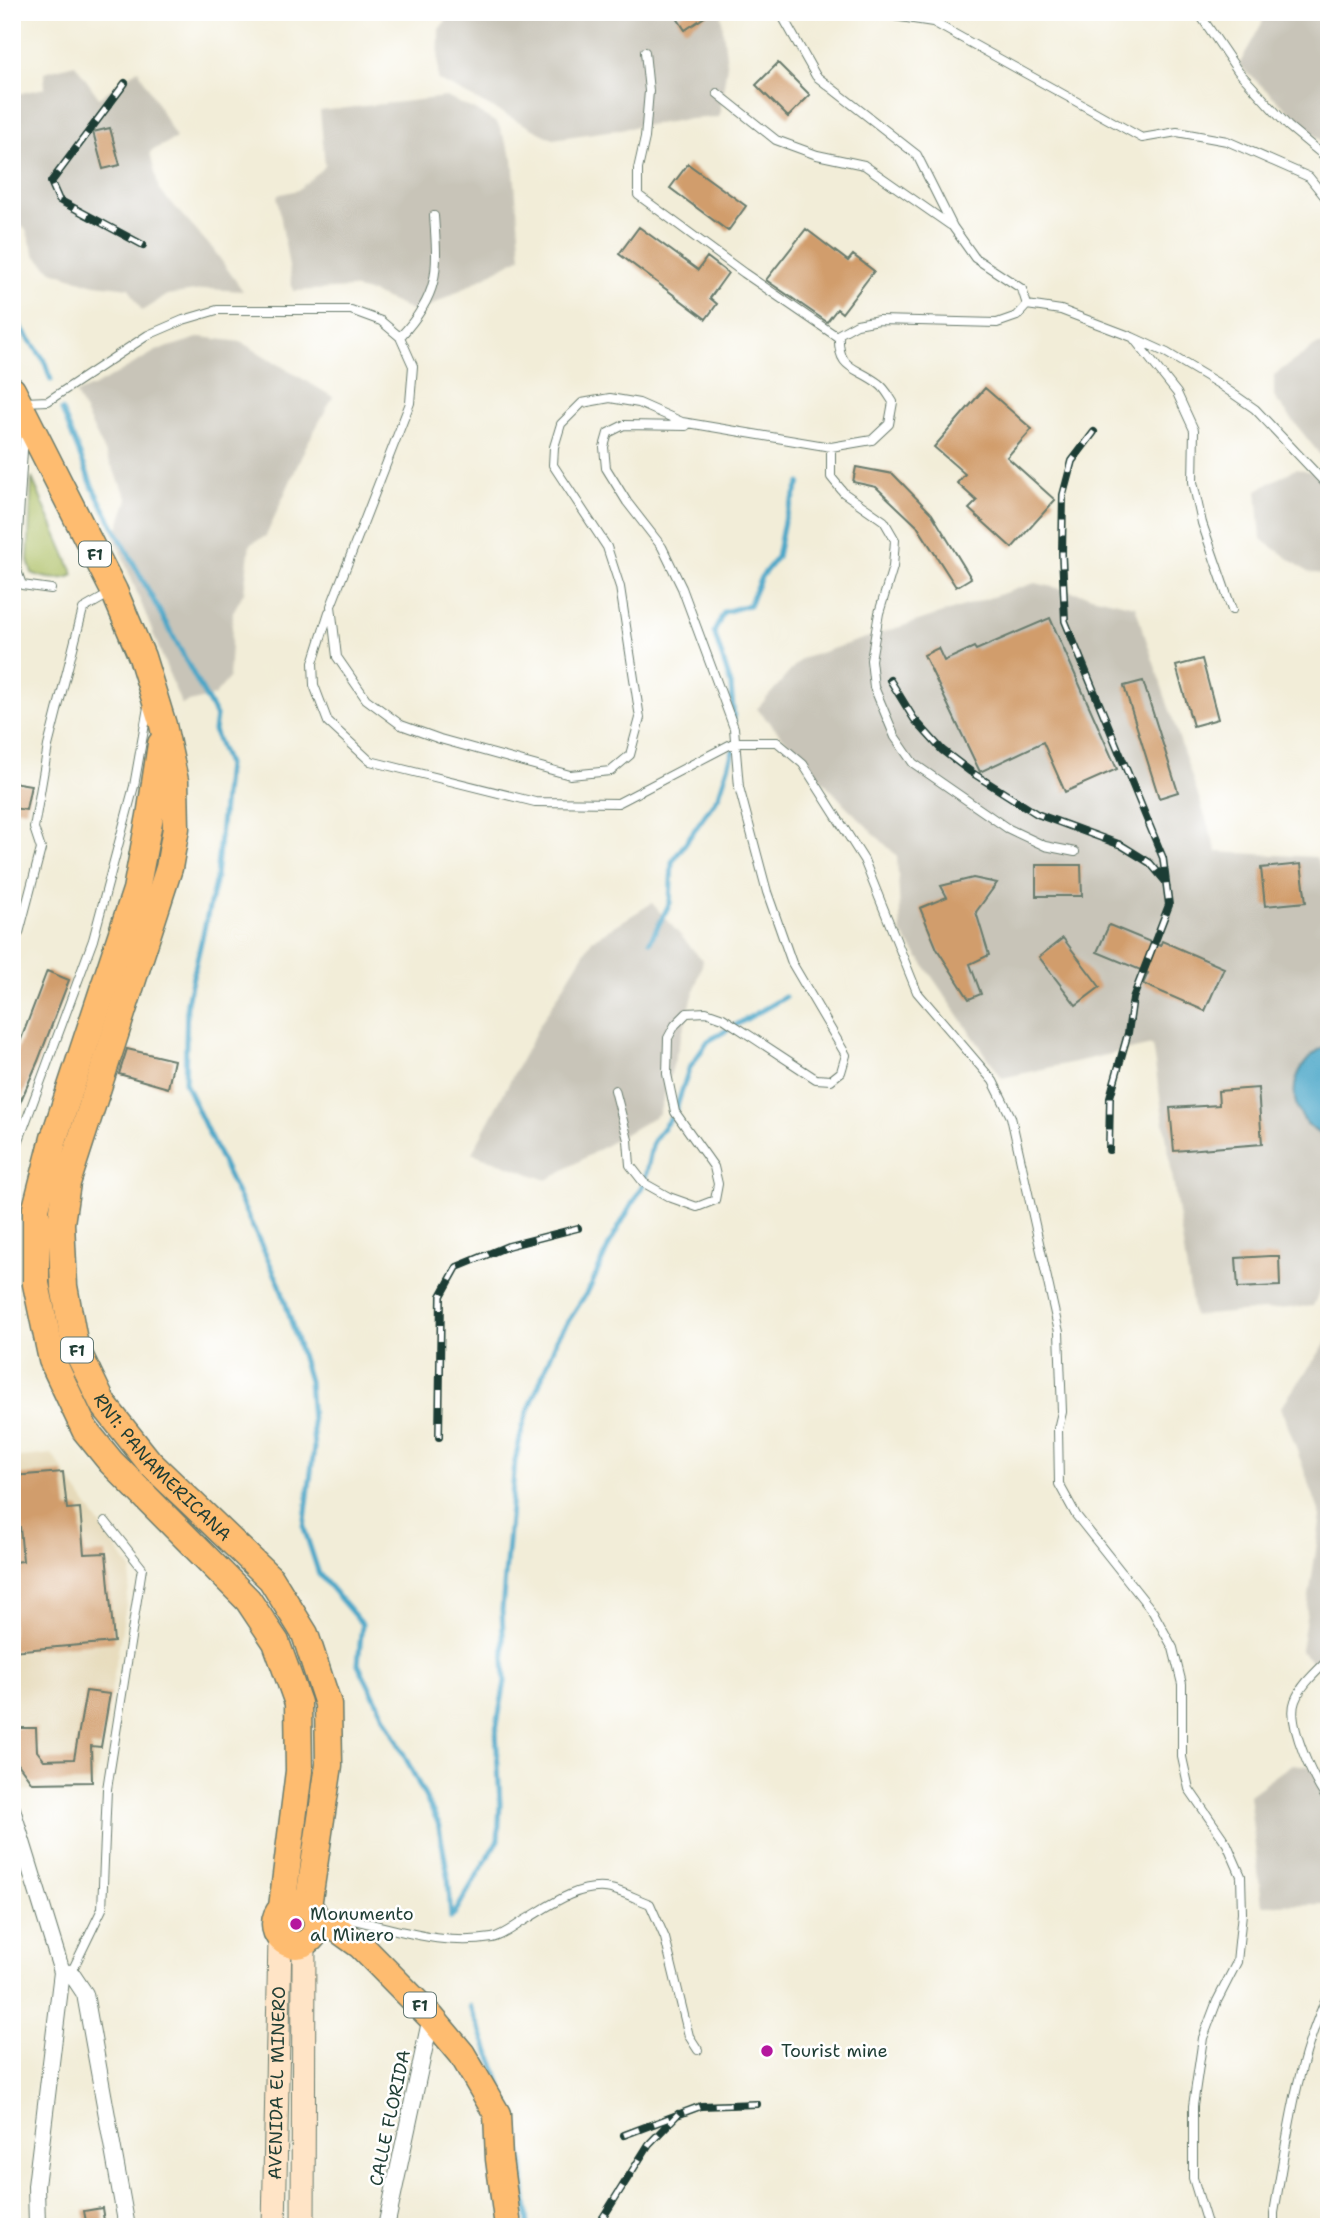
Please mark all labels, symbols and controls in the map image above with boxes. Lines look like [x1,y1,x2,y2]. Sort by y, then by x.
road number: F1 [79,541,111,566]
road number: F1 [61,1338,93,1362]
street label: RN1: PANAMERICANA [88,1390,237,1547]
place label: Monumento al Minero [310,1902,414,1947]
marker: Monumento al Minero [288,1916,304,1932]
street label: AVENIDA EL MINERO [263,1986,291,2180]
road number: F1 [404,1993,436,2018]
place label: Tourist mine [781,2039,888,2063]
marker: Tourist mine [759,2043,775,2059]
street label: CALLE FLORIDA [364,2048,416,2188]

